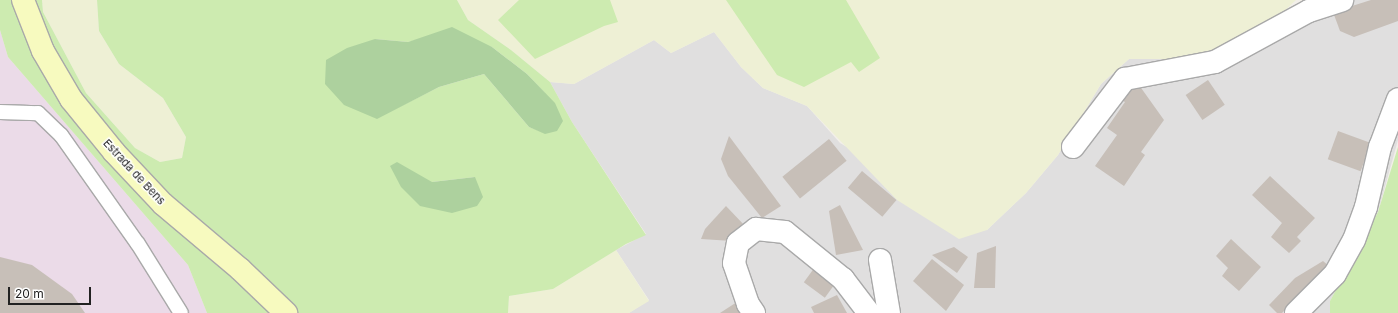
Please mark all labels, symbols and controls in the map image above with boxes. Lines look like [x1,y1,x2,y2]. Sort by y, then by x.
street label: Estrada de Bens [100,137,168,207]
scale bar [10,279,93,305]
text: 20 m [15,286,44,301]

